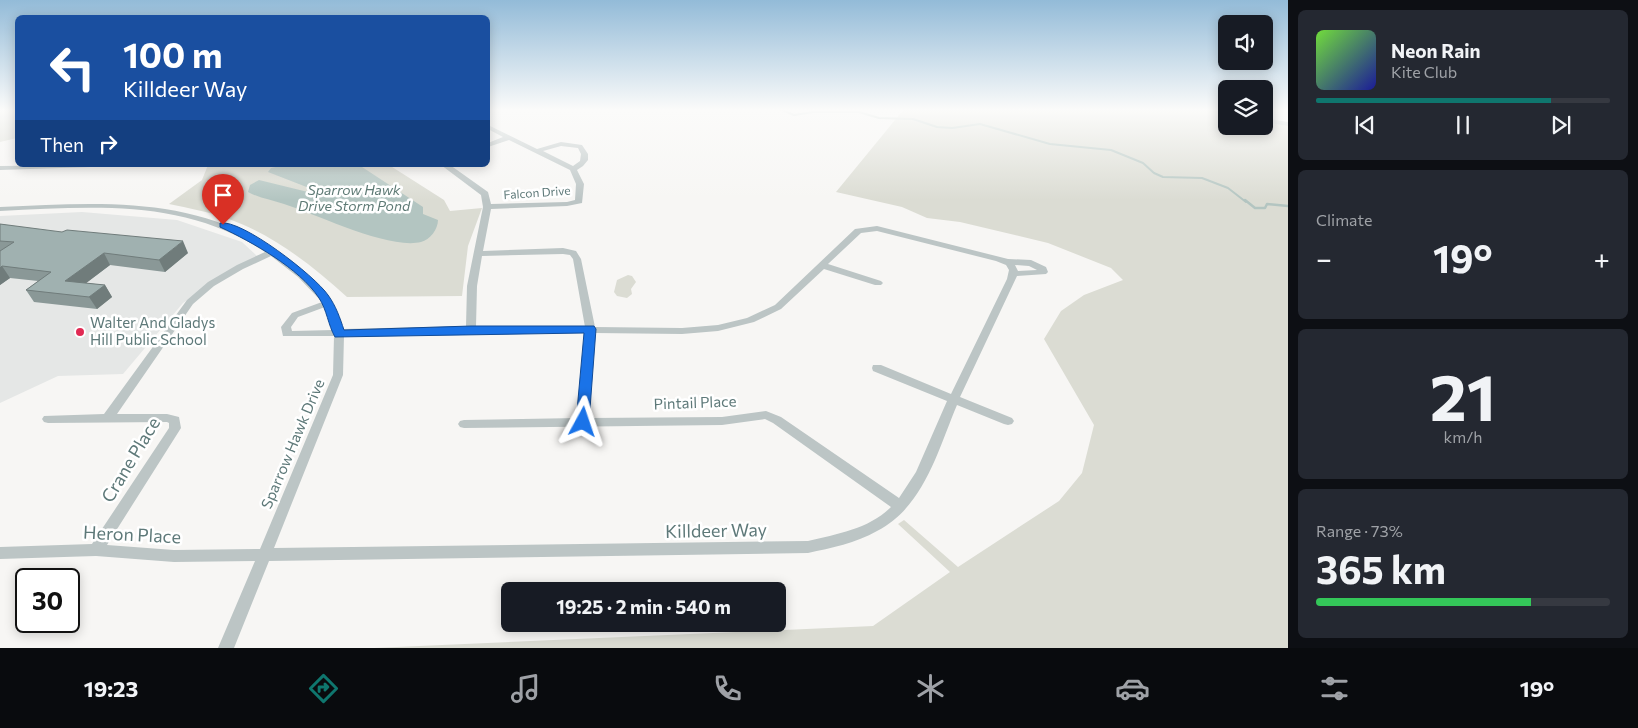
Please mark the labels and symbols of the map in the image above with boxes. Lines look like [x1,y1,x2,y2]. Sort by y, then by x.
pin [202,174,244,225]
water label: Sparrow Hawk Drive Storm Pond [298,181,411,214]
street label: Falcon Drive [503,183,571,201]
place label: Walter And Gladys Hill Public School [90,313,215,348]
marker: Walter And Gladys Hill Public School [74,326,86,338]
street label: Sparrow Hawk Drive [257,376,328,511]
street label: Pintail Place [653,392,737,412]
position arrow [556,395,608,447]
street label: Crane Place [96,413,164,506]
street label: Killdeer Way [665,518,767,542]
street label: Heron Place [83,520,182,548]
speed limit sign: 30 [15,568,80,633]

